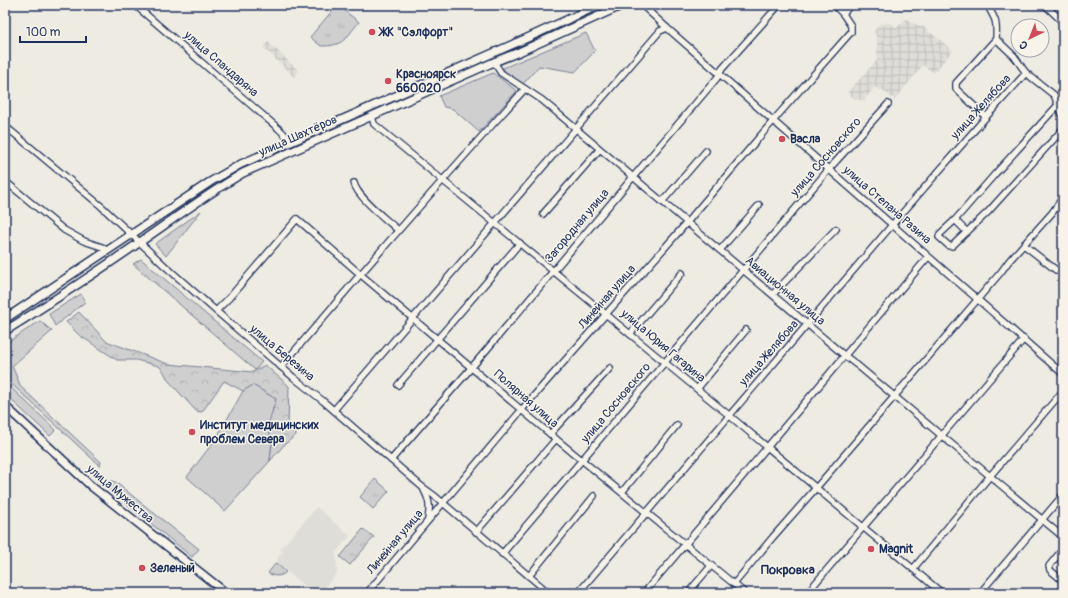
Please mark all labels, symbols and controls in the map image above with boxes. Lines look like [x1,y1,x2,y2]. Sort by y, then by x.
scale bar [20,18,86,44]
north arrow [1010,18,1050,58]
text: 100 m [26,25,61,40]
place label: ЖК "Сэлфорт" [378,25,453,40]
street label: улица Спандаряна [180,27,261,101]
marker: ЖК "Сэлфорт" [367,27,377,37]
text: С [1016,38,1030,52]
place label: Красноярск 660020 [396,67,457,96]
street label: улица Желябова [947,71,1014,143]
marker: Красноярск 660020 [383,76,393,86]
street label: улица Шахтёров [255,112,340,160]
street label: улица Сосновского [787,114,865,200]
place label: Васла [790,132,821,147]
marker: Васла [777,134,787,144]
street label: улица Степана Разина [839,162,934,248]
street label: Загородная улица [542,186,613,266]
street label: Авиационная улица [742,253,828,329]
street label: Линейная улица [574,262,639,333]
street label: улица Юрия Гагарина [617,306,709,386]
street label: улица Желябова [736,317,802,390]
street label: улица Березина [246,321,318,385]
street label: улица Сосновского [577,359,654,447]
street label: Полярная улица [491,367,562,431]
place label: Институт медицинских проблем Севера [200,418,319,447]
marker: Институт медицинских проблем Севера [187,427,197,437]
street label: улица Мужества [83,461,157,527]
street label: Линейная улица [363,506,427,578]
place label: Magnit [879,542,914,557]
marker: Magnit [866,544,876,554]
place label: Зеленый [150,561,195,576]
district label: Покровка [761,562,815,578]
marker: Зеленый [137,563,147,573]

